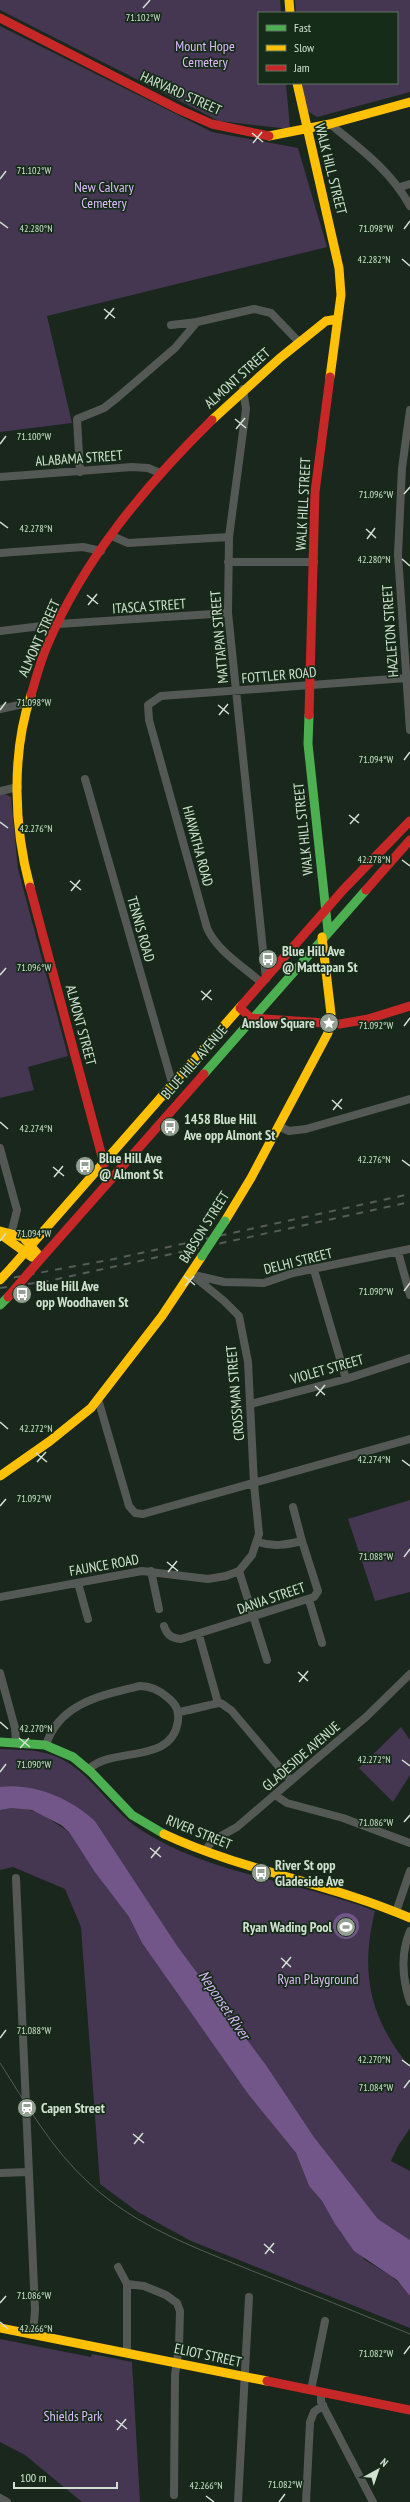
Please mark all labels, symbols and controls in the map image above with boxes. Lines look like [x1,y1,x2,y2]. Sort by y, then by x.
text: 71.102°W [126,11,160,24]
legend [258,12,398,84]
text: Fast [294,20,312,35]
park label: Mount Hope Cemetery [175,37,235,71]
text: Slow [294,40,315,55]
text: Jam [293,60,310,75]
street label: HARVARD STREET [138,67,225,119]
street label: WALK HILL STREET [311,122,351,217]
text: 71.102°W [17,164,51,177]
park label: New Calvary Cemetery [74,178,134,212]
text: 42.280°N [19,222,53,235]
text: 71.098°W [359,222,393,235]
text: 42.282°N [357,253,391,266]
street label: ALMONT STREET [200,343,274,412]
text: 71.100°W [17,430,51,443]
street label: ALABAMA STREET [35,446,124,470]
street label: WALK HILL STREET [292,456,314,551]
text: 71.096°W [359,488,393,501]
text: 42.278°N [19,522,53,535]
text: 42.280°N [357,553,391,566]
street label: HAZLETON STREET [378,583,402,678]
street label: MATTAPAN STREET [206,589,232,684]
street label: ITASCA STREET [112,594,187,618]
street label: ALMONT STREET [14,596,64,679]
street label: FOTTLER ROAD [241,663,317,687]
text: 71.098°W [17,696,51,709]
text: 71.094°W [359,753,393,766]
street label: WALK HILL STREET [289,781,317,876]
street label: HIAWATHA ROAD [179,804,217,888]
text: 42.276°N [19,822,53,835]
text: 42.278°N [357,853,391,866]
street label: TENNIS ROAD [123,894,159,964]
place label: Blue Hill Ave @ Mattapan St [282,942,358,976]
bus stop icon: Blue Hill Ave @ Mattapan St [257,948,279,970]
text: 71.096°W [17,961,51,974]
street label: ALMONT STREET [62,983,101,1068]
place icon: Anslow Square [318,1012,340,1034]
place label: Anslow Square [241,1014,315,1032]
text: 71.092°W [359,1019,393,1032]
street label: BLUE HILL AVENUE [157,1021,231,1103]
place label: 1458 Blue Hill Ave opp Almont St [183,1110,275,1144]
bus stop icon: 1458 Blue Hill Ave opp Almont St [159,1116,181,1138]
text: 42.274°N [19,1122,53,1135]
place label: Blue Hill Ave @ Almont St [99,1149,163,1183]
text: 42.276°N [357,1153,391,1166]
bus stop icon: Blue Hill Ave @ Almont St [74,1155,96,1177]
street label: BABSON STREET [175,1187,234,1266]
text: 71.094°W [17,1227,51,1240]
street label: DELHI STREET [262,1244,335,1278]
place label: Blue Hill Ave opp Woodhaven St [36,1277,128,1311]
bus stop icon: Blue Hill Ave opp Woodhaven St [11,1283,33,1305]
text: 71.090°W [359,1285,393,1298]
street label: CROSSMAN STREET [222,1344,248,1441]
street label: VIOLET STREET [287,1350,366,1388]
text: 42.272°N [19,1422,53,1435]
text: 42.274°N [357,1453,391,1466]
text: 71.092°W [17,1492,51,1505]
street label: FAUNCE ROAD [68,1550,140,1580]
text: 71.088°W [359,1550,393,1563]
street label: DANIA STREET [235,1578,308,1618]
street label: GLADESIDE AVENUE [258,1717,344,1795]
text: 42.270°N [19,1722,53,1735]
text: 42.272°N [357,1753,391,1766]
text: 71.090°W [17,1758,51,1771]
street label: RIVER STREET [163,1811,235,1854]
text: 71.086°W [359,1816,393,1829]
place label: River St opp Gladeside Ave [275,1856,344,1890]
bus stop icon: River St opp Gladeside Ave [250,1862,272,1884]
sports icon: Ryan Wading Pool [335,1916,357,1938]
place label: Ryan Wading Pool [243,1918,333,1936]
water label: Neponset River [194,1967,255,2044]
park label: Ryan Playground [277,1970,359,1988]
text: 71.088°W [17,2024,51,2037]
text: 42.270°N [357,2053,391,2066]
text: 71.084°W [359,2081,393,2094]
station icon: Capen Street [16,2097,38,2119]
place label: Capen Street [41,2099,105,2117]
text: 71.086°W [17,2289,51,2302]
text: 42.266°N [19,2322,53,2335]
street label: ELIOT STREET [173,2339,244,2371]
text: 71.082°W [359,2347,393,2360]
park label: Shields Park [44,2407,103,2425]
north arrow [358,2450,398,2490]
text: N [378,2455,391,2470]
scale bar [14,2464,117,2490]
text: 100 m [20,2470,47,2485]
text: 71.082°W [268,2478,302,2491]
text: 42.266°N [189,2479,223,2492]

